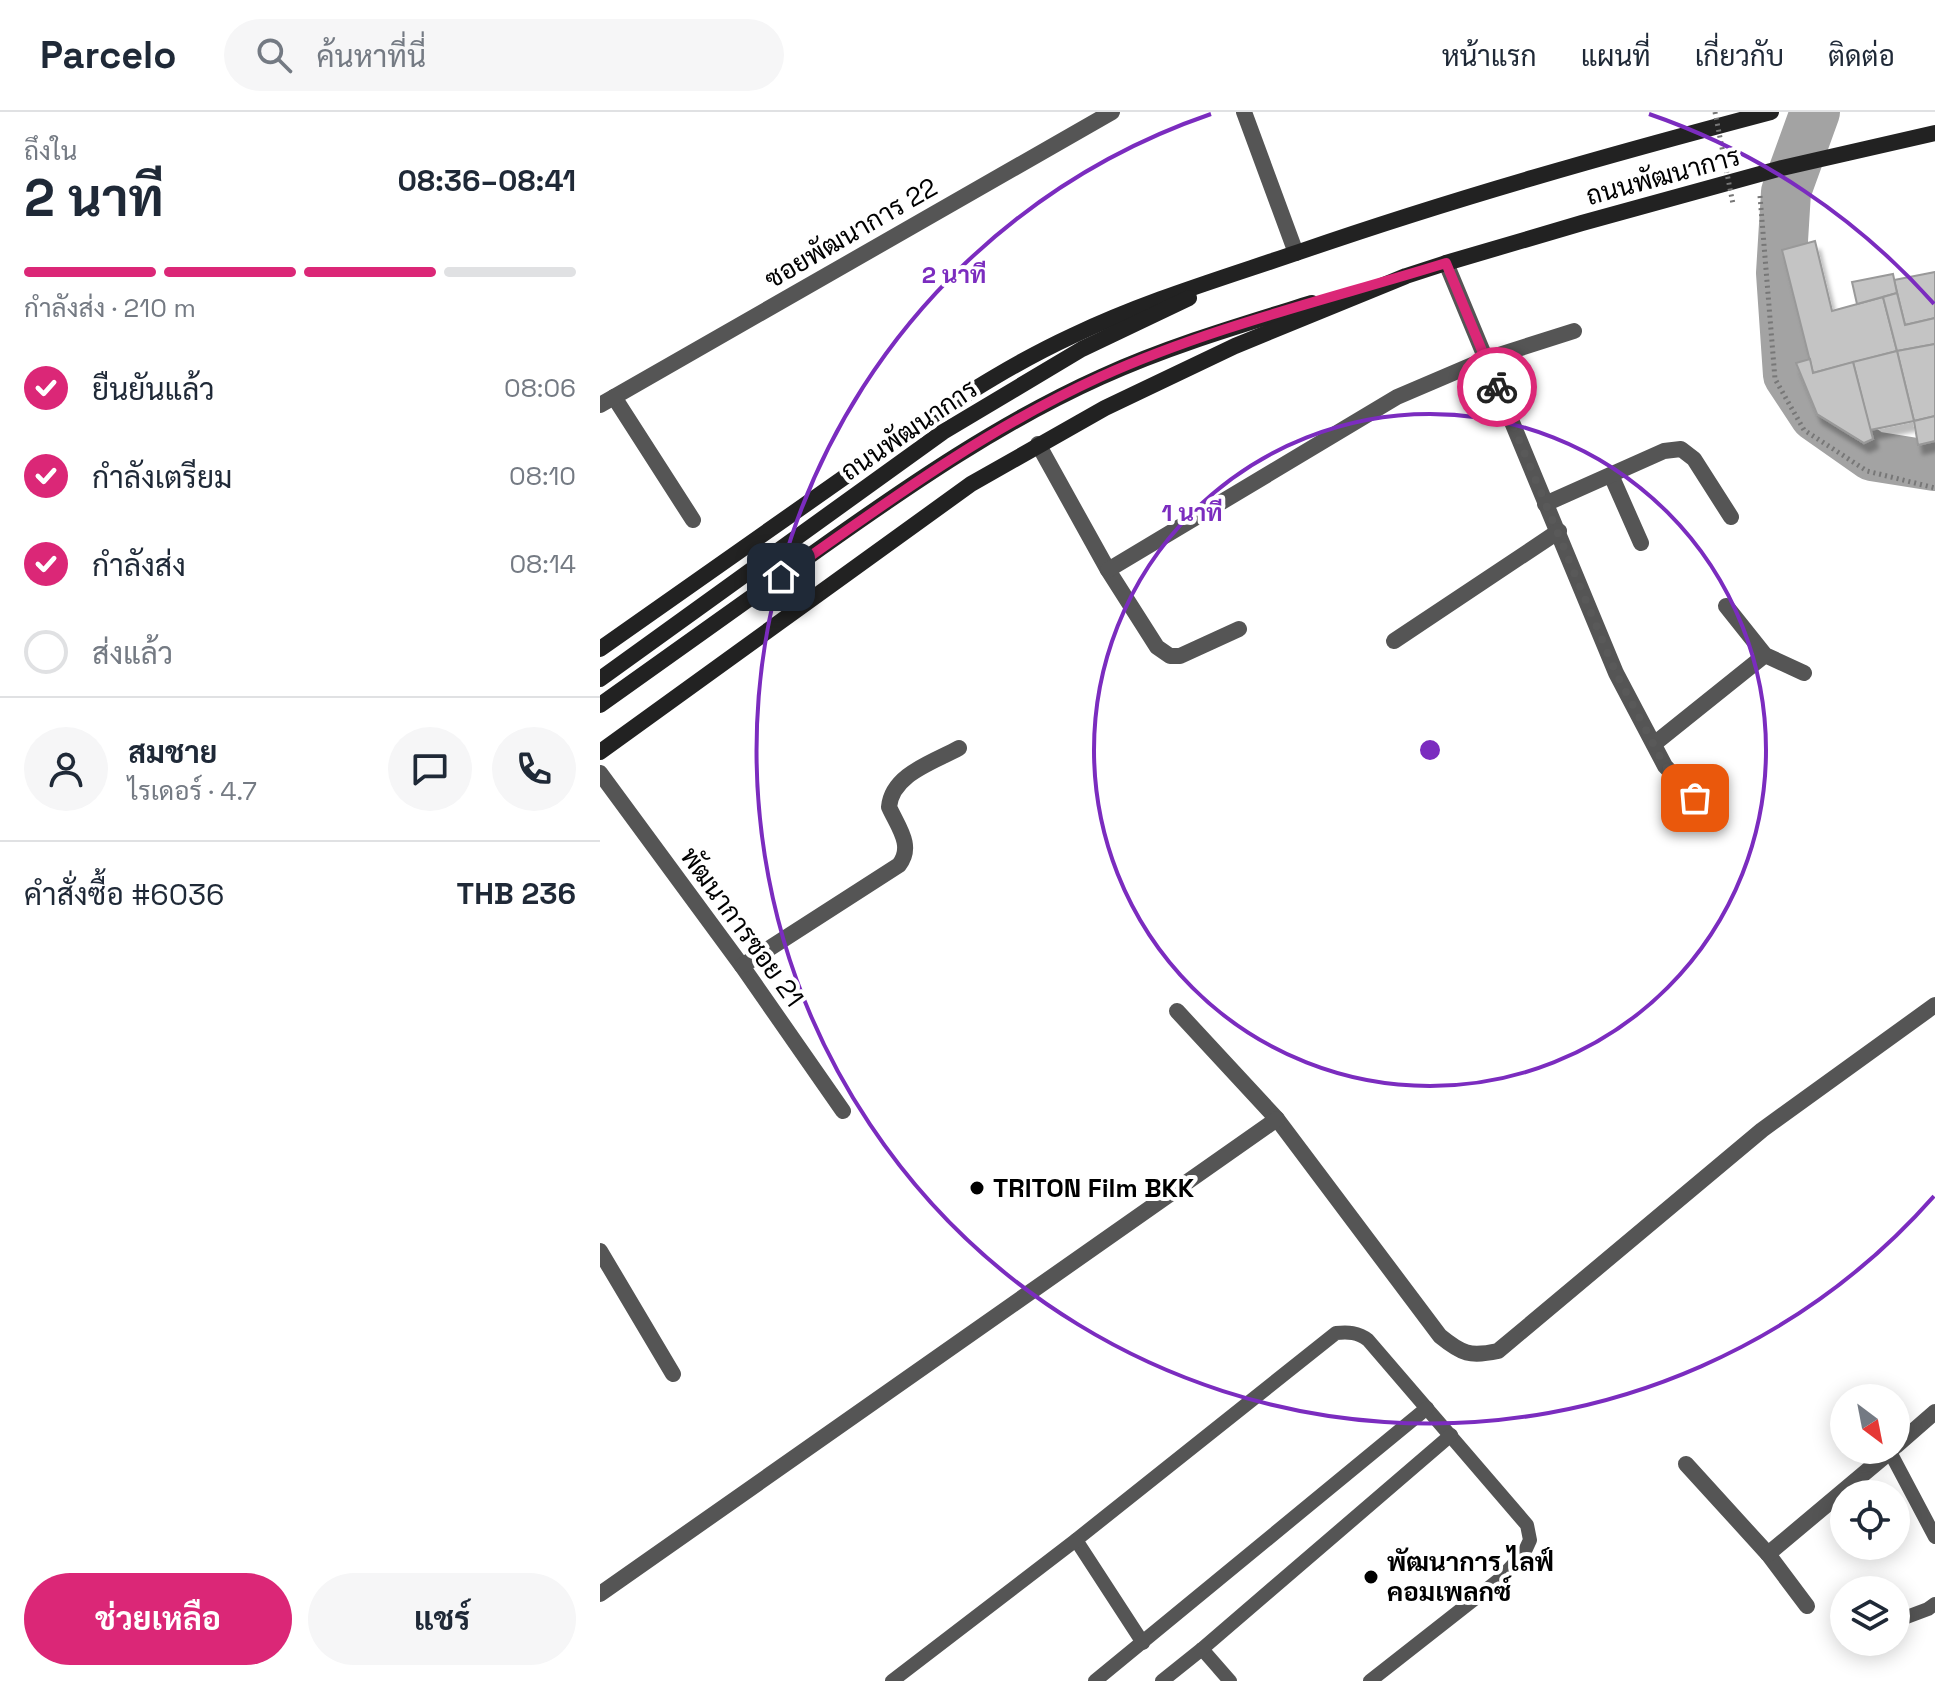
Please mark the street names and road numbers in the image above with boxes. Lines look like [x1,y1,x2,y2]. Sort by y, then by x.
street label: ถนนพัฒนาการ [1582,139,1744,213]
street label: ซอยพัฒนาการ 22 [759,170,943,296]
street label: ถนนพัฒนาการ [834,372,984,488]
street label: พัฒนาการซอย 21 [673,841,811,1013]

